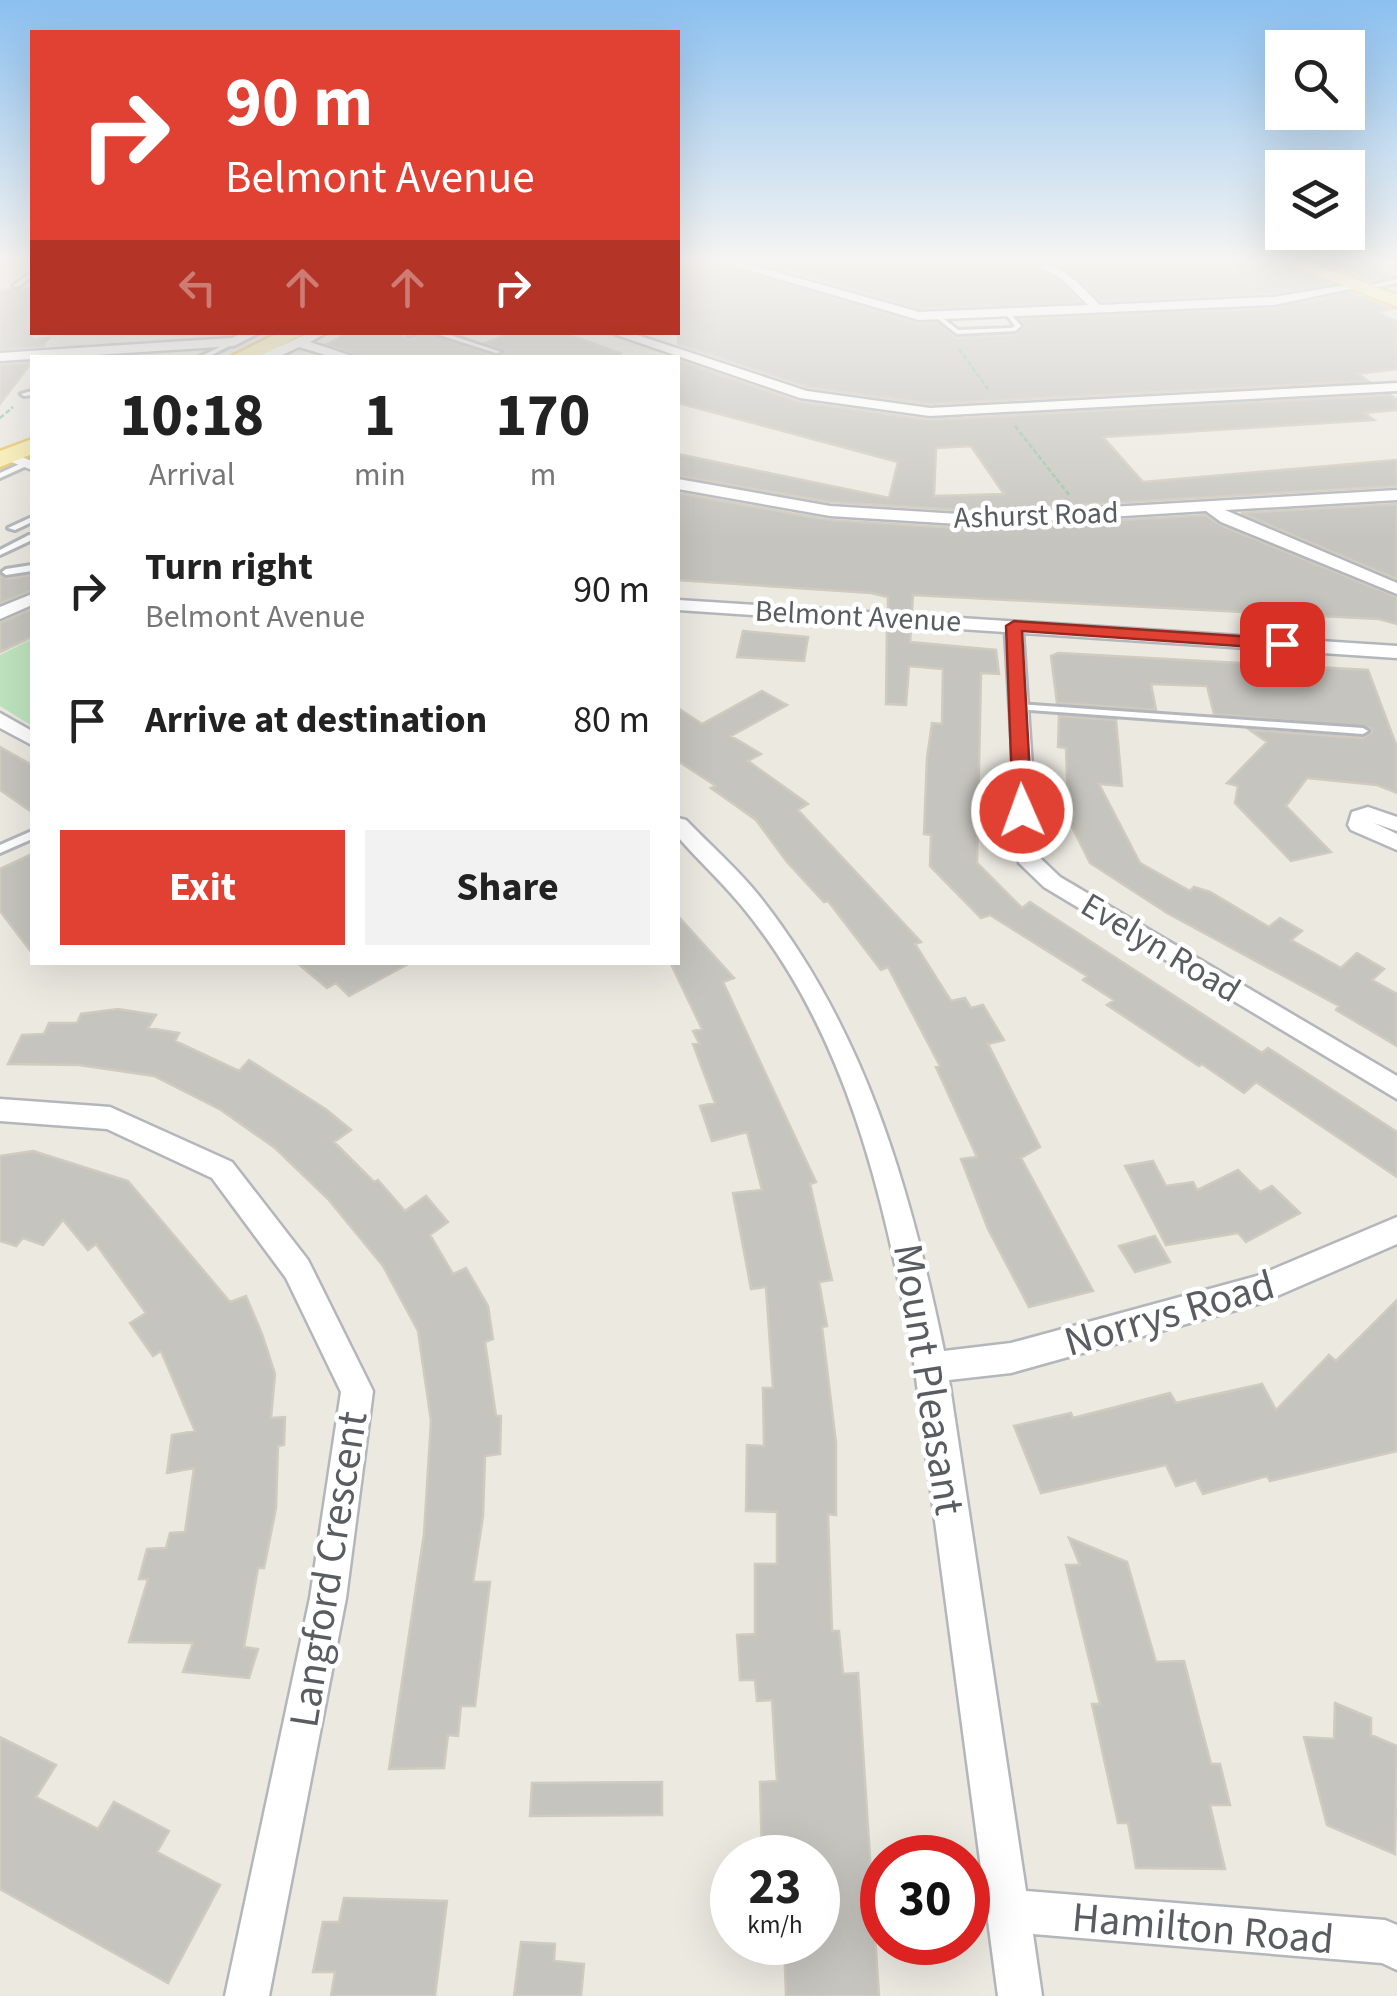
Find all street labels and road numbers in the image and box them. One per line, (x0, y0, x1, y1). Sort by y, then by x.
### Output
street label: Ashurst Road (953, 491, 1119, 540)
street label: Belmont Avenue (754, 590, 962, 643)
street label: Evelyn Road (1071, 881, 1250, 1015)
street label: Mount Pleasant (877, 1240, 979, 1519)
street label: Norrys Road (1058, 1255, 1282, 1373)
street label: Langford Crescent (274, 1407, 384, 1732)
street label: Hamilton Road (1070, 1888, 1336, 1970)

